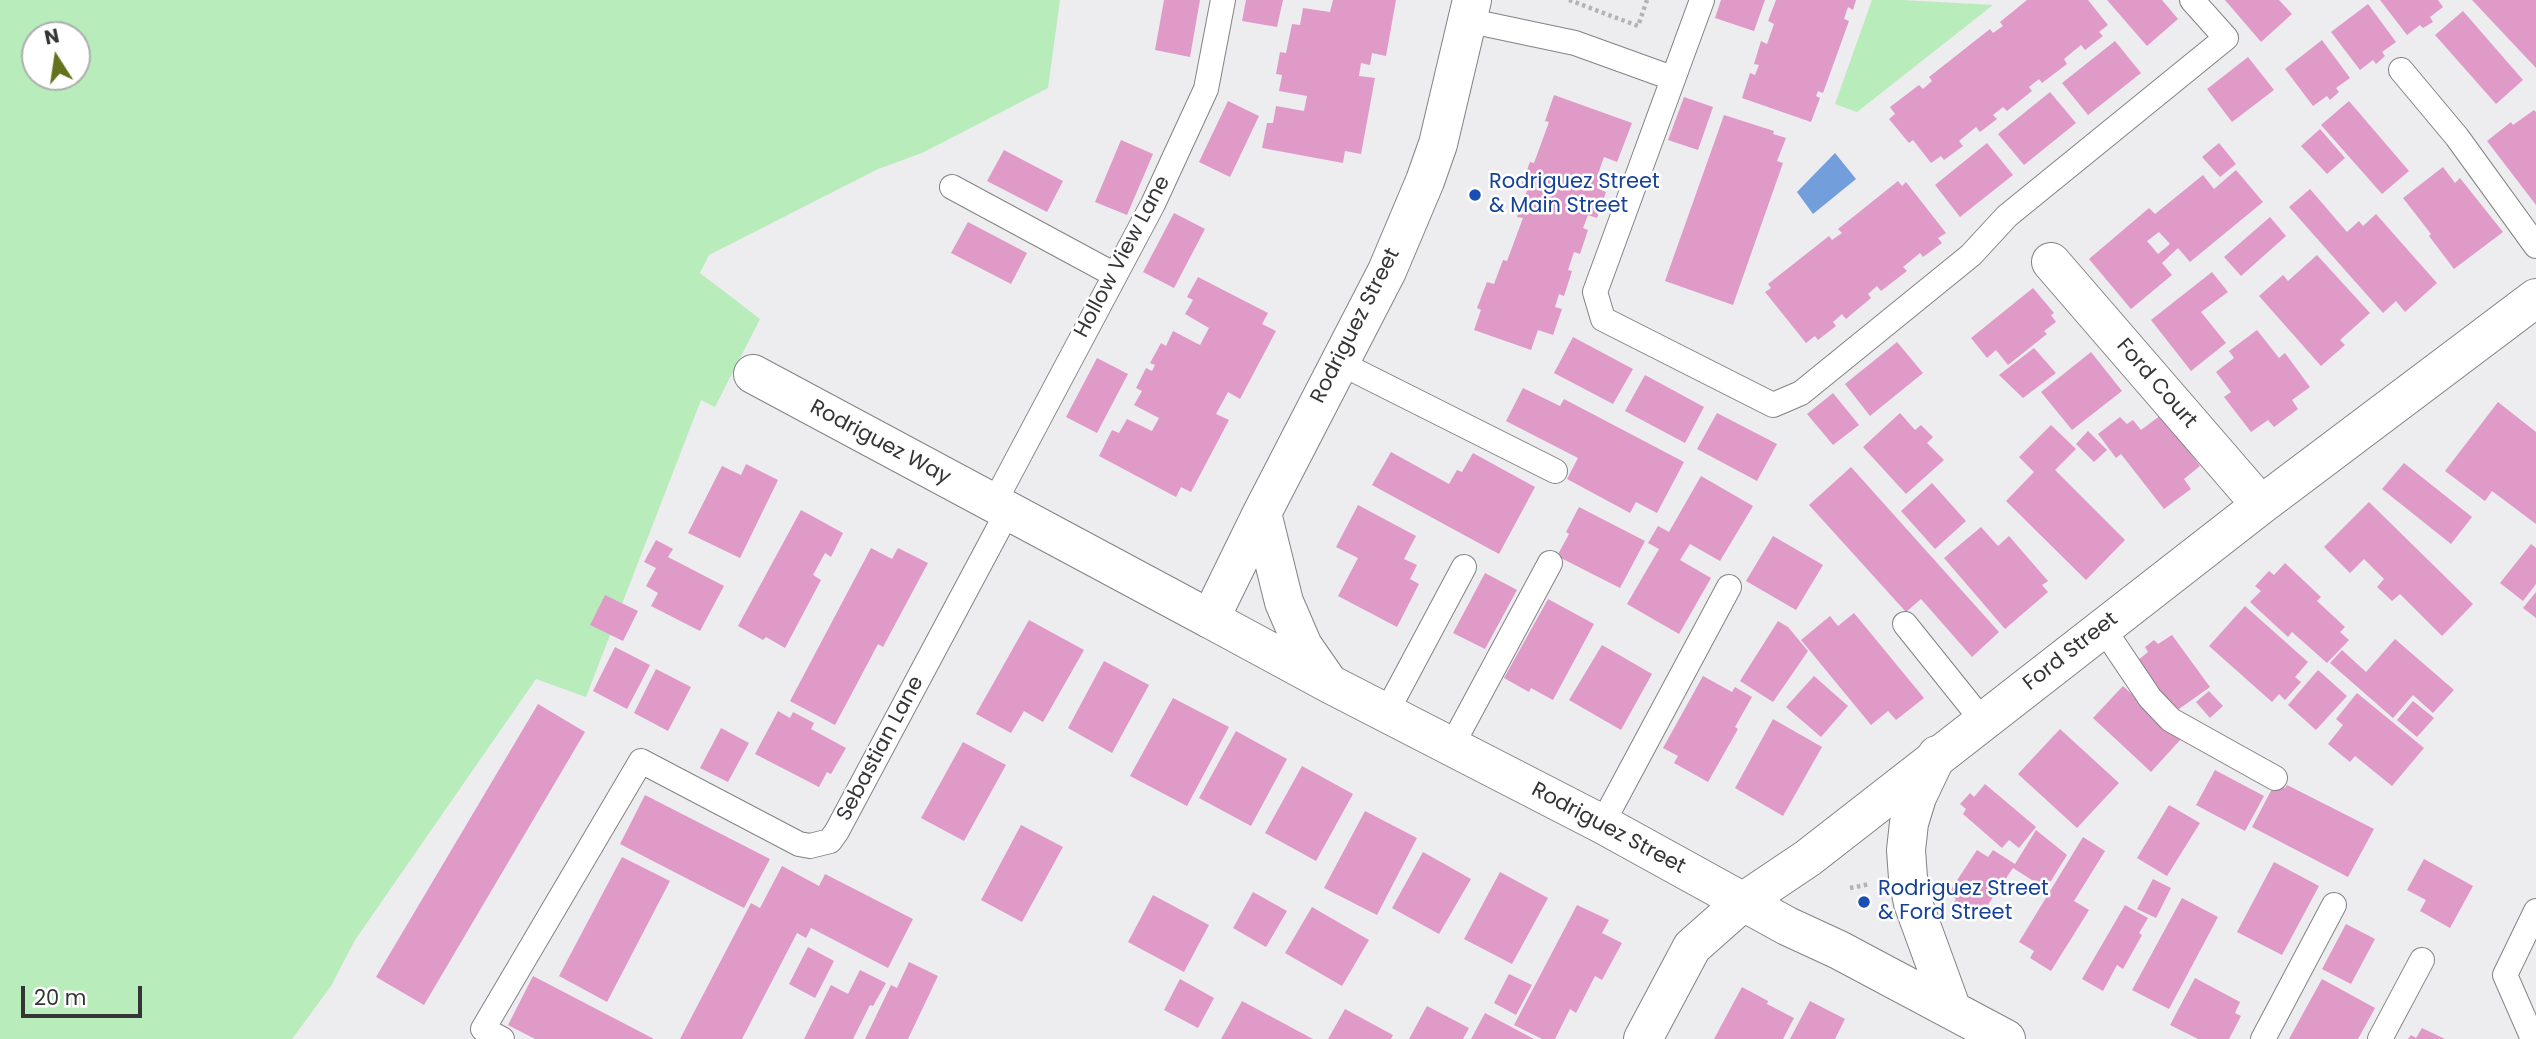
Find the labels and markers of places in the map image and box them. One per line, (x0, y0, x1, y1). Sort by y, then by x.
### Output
place label: Rodriguez Street & Main Street (1489, 170, 1660, 220)
marker: Rodriguez Street & Main Street (1467, 187, 1483, 203)
place label: Rodriguez Street & Ford Street (1878, 877, 2049, 927)
marker: Rodriguez Street & Ford Street (1856, 894, 1872, 910)

